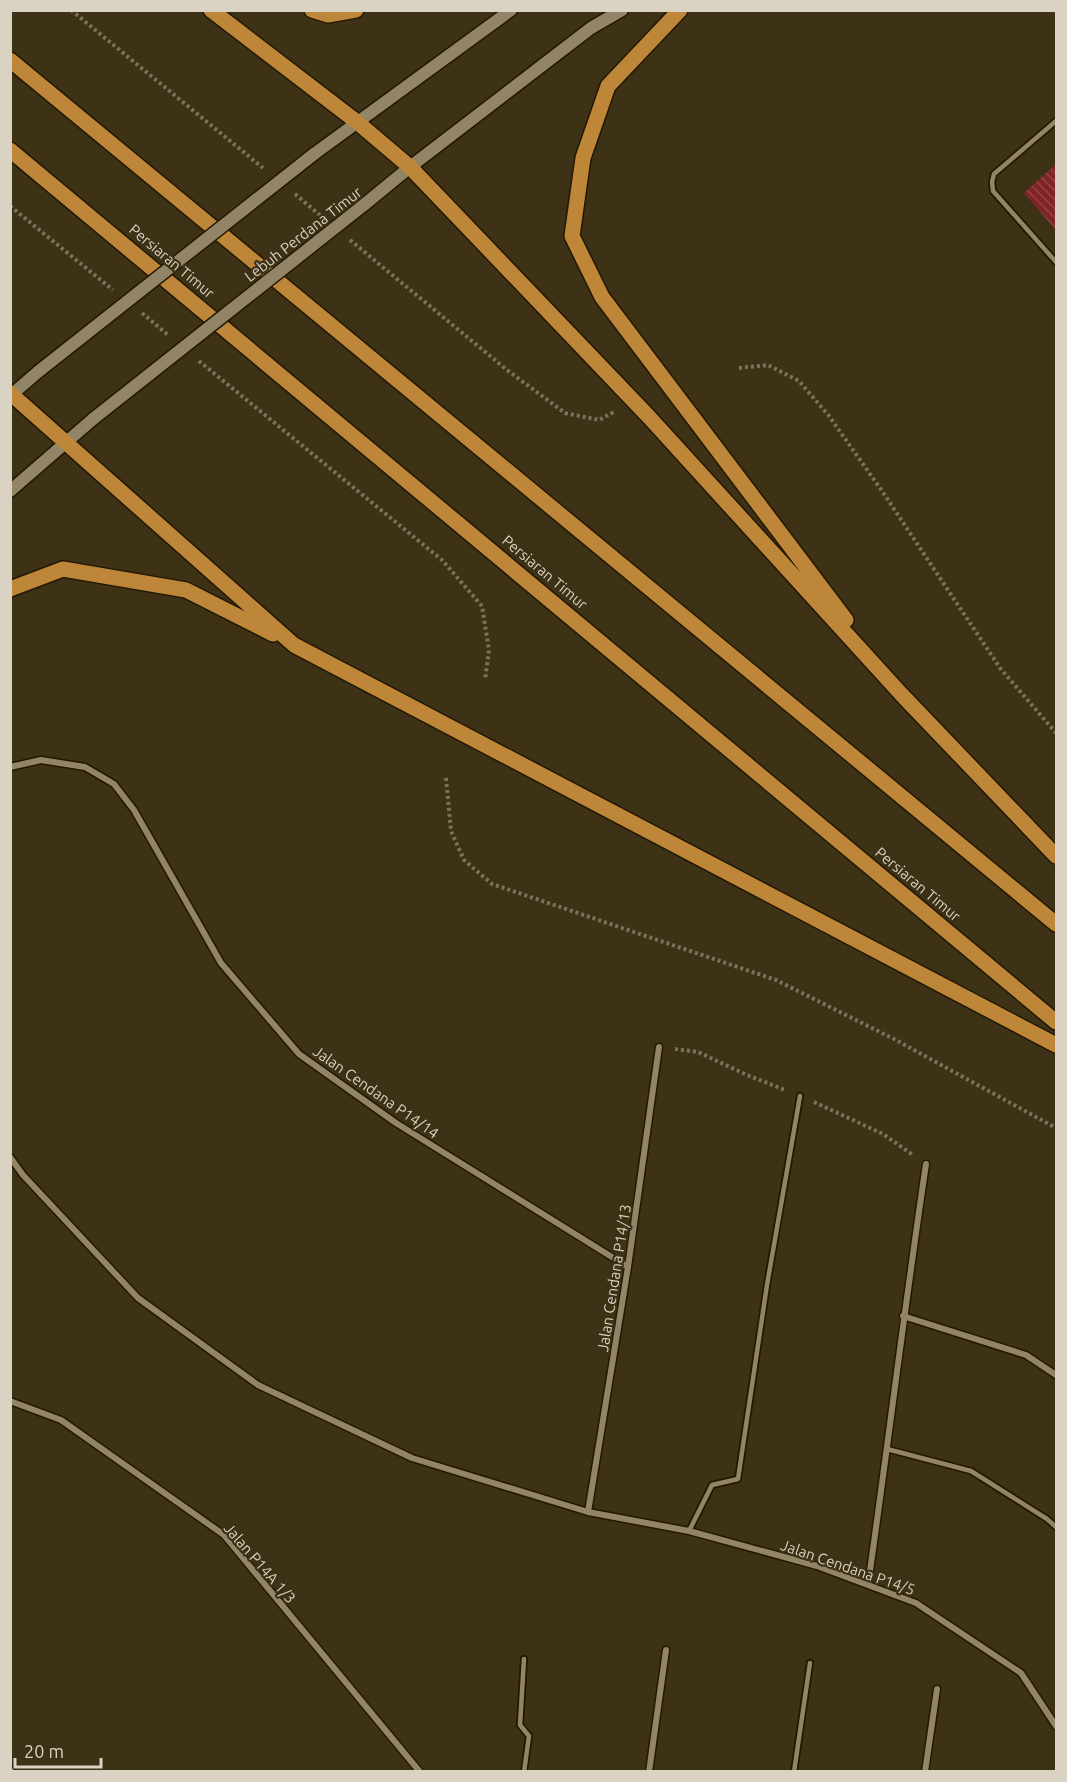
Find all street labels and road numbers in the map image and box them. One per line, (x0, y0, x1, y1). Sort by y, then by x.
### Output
street label: Lebuh Perdana Timur (241, 183, 365, 285)
street label: Persiaran Timur (126, 221, 218, 302)
street label: Persiaran Timur (499, 532, 591, 613)
street label: Persiaran Timur (872, 844, 964, 925)
street label: Jalan Cendana P14/14 (310, 1042, 442, 1142)
street label: Jalan Cendana P14/13 (594, 1203, 634, 1353)
street label: Jalan P14A 1/3 (221, 1520, 299, 1606)
street label: Jalan Cendana P14/5 (779, 1536, 917, 1598)

